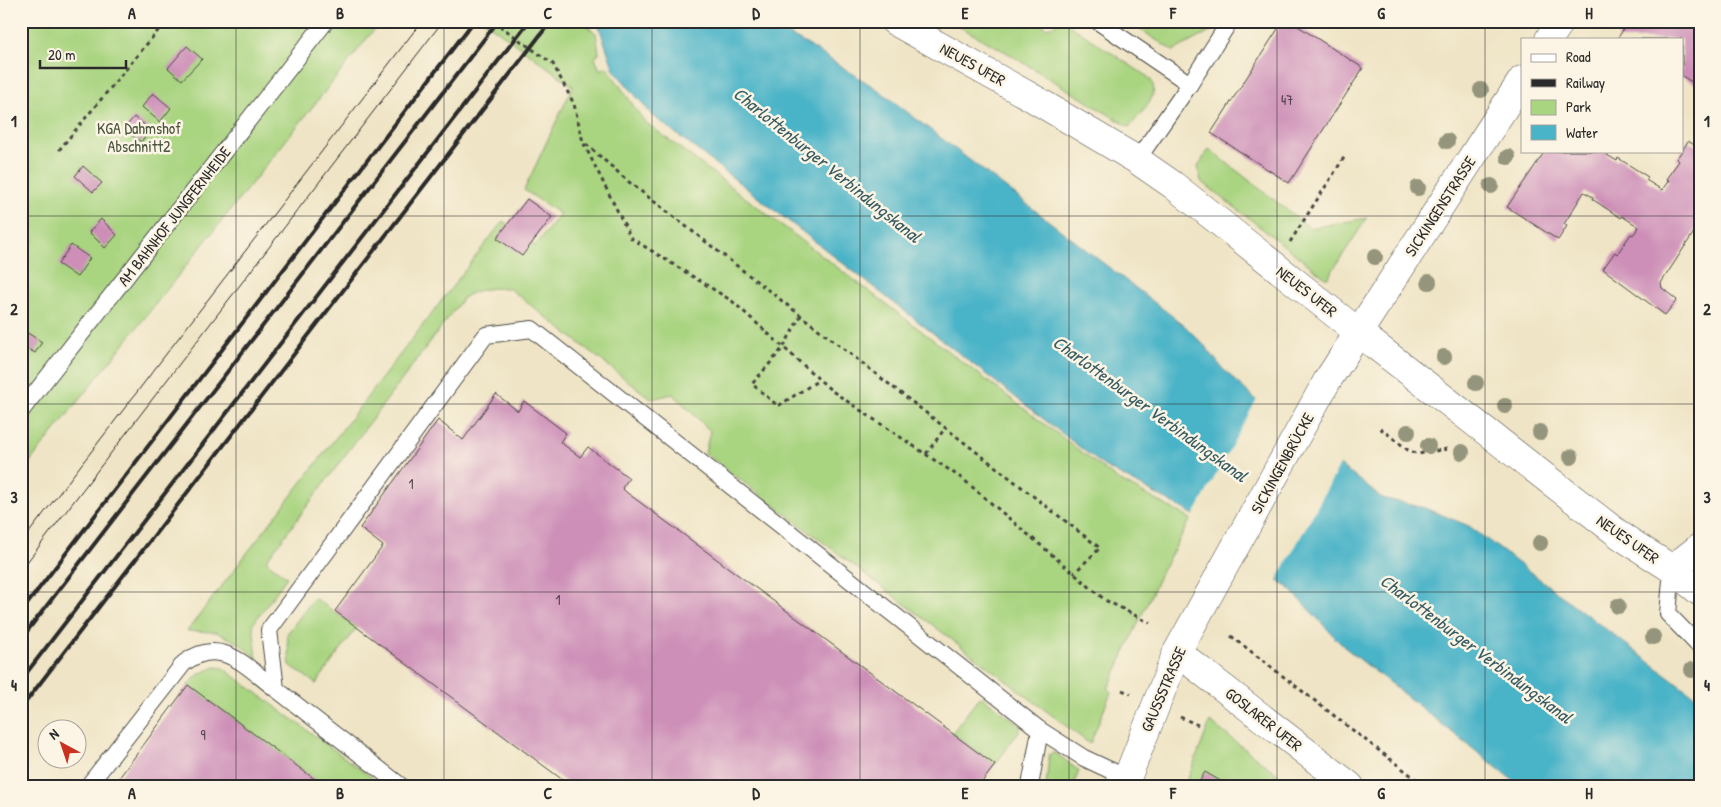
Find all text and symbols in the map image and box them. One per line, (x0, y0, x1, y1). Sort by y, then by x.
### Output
text: A (128, 2, 136, 24)
text: B (336, 2, 344, 24)
text: C (544, 2, 553, 24)
text: D (752, 2, 760, 24)
text: E (961, 2, 969, 24)
text: F (1169, 2, 1177, 24)
text: G (1377, 2, 1385, 24)
text: H (1585, 2, 1593, 24)
street label: NEUES UFER (936, 37, 1010, 91)
scale bar (40, 38, 126, 70)
legend (1521, 38, 1684, 152)
text: 20 m (48, 44, 75, 65)
text: Road (1566, 46, 1591, 67)
text: Railway (1566, 72, 1605, 93)
water label: Charlottenburger Verbindungskanal (728, 81, 927, 249)
house number: 47 (1281, 90, 1293, 109)
text: Park (1566, 96, 1591, 117)
text: 1 (11, 110, 17, 132)
text: 1 (1704, 110, 1710, 132)
park label: KGA Dahmshof Abschnitt2 (97, 117, 181, 157)
text: Water (1566, 122, 1598, 143)
street label: AM BAHNHOF JUNGFERNHEIDE (112, 142, 236, 290)
street label: SICKINGENSTRASSE (1399, 152, 1481, 260)
street label: NEUES UFER (1272, 260, 1342, 322)
text: 2 (10, 298, 18, 320)
text: 2 (1703, 298, 1711, 320)
water label: Charlottenburger Verbindungskanal (1048, 330, 1253, 488)
street label: SICKINGENBRÜCKE (1245, 409, 1319, 517)
house number: 1 (408, 474, 414, 493)
text: 3 (10, 486, 18, 508)
text: 3 (1703, 486, 1711, 508)
street label: NEUES UFER (1592, 509, 1664, 569)
water label: Charlottenburger Verbindungskanal (1375, 568, 1578, 730)
house number: 1 (555, 590, 561, 609)
street label: GAUSSSTRASSE (1135, 643, 1191, 735)
text: 4 (11, 674, 17, 696)
text: 4 (1704, 674, 1710, 696)
street label: GOSLARER UFER (1221, 682, 1307, 756)
north arrow (38, 720, 88, 770)
text: N (44, 724, 63, 743)
house number: 9 (200, 725, 206, 744)
text: A (128, 782, 136, 804)
text: B (336, 782, 344, 804)
text: C (544, 782, 553, 804)
text: D (752, 782, 760, 804)
text: E (961, 782, 969, 804)
text: F (1169, 782, 1177, 804)
text: G (1377, 782, 1385, 804)
text: H (1585, 782, 1593, 804)

